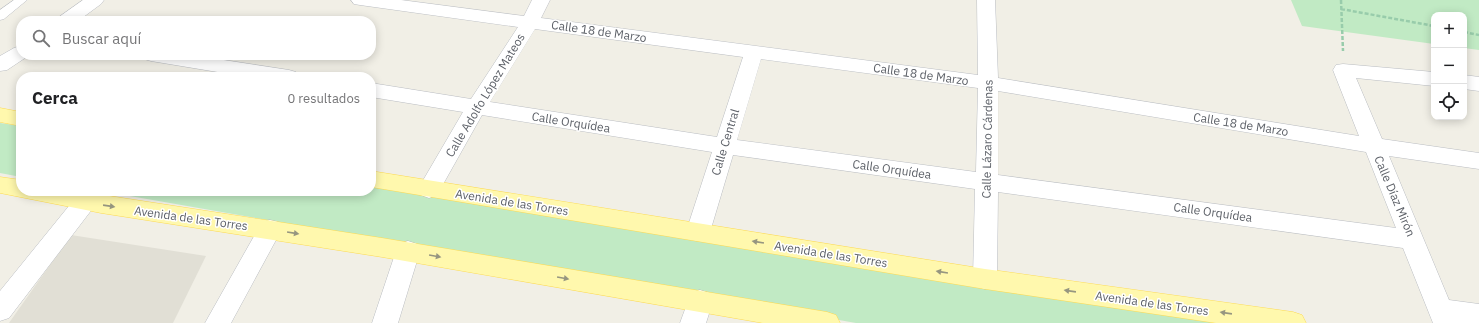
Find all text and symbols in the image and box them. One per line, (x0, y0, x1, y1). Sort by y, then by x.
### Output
map controls (1431, 12, 1467, 120)
button: + (1431, 12, 1467, 48)
search box (16, 16, 376, 60)
street label: Calle 18 de Marzo (550, 17, 648, 45)
icon: search (30, 27, 52, 49)
text: Buscar aquí (62, 29, 141, 48)
street label: Calle Adolfo López Mateos (442, 30, 528, 160)
button: − (1431, 48, 1467, 84)
street label: Calle 18 de Marzo (872, 60, 970, 88)
street label: Calle Lázaro Cárdenas (978, 79, 996, 199)
button: locate (1431, 84, 1467, 120)
text: Cerca (32, 87, 78, 109)
text: 0 resultados (287, 90, 360, 107)
street label: Calle Central (708, 107, 742, 177)
street label: Calle Orquídea (531, 108, 612, 136)
street label: Calle 18 de Marzo (1192, 109, 1290, 139)
street label: Calle Díaz Mirón (1371, 153, 1419, 239)
street label: Calle Orquídea (852, 156, 933, 182)
street label: Avenida de las Torres (454, 186, 570, 218)
street label: Calle Orquídea (1173, 199, 1254, 225)
one-way arrow (102, 203, 115, 209)
street label: Avenida de las Torres (133, 203, 249, 233)
one-way arrow (287, 230, 299, 236)
street label: Avenida de las Torres (773, 238, 889, 270)
one-way arrow (752, 239, 764, 245)
one-way arrow (429, 253, 441, 259)
one-way arrow (935, 269, 948, 275)
one-way arrow (557, 275, 569, 281)
one-way arrow (1064, 288, 1076, 294)
street label: Avenida de las Torres (1094, 288, 1210, 318)
one-way arrow (1220, 310, 1233, 316)

